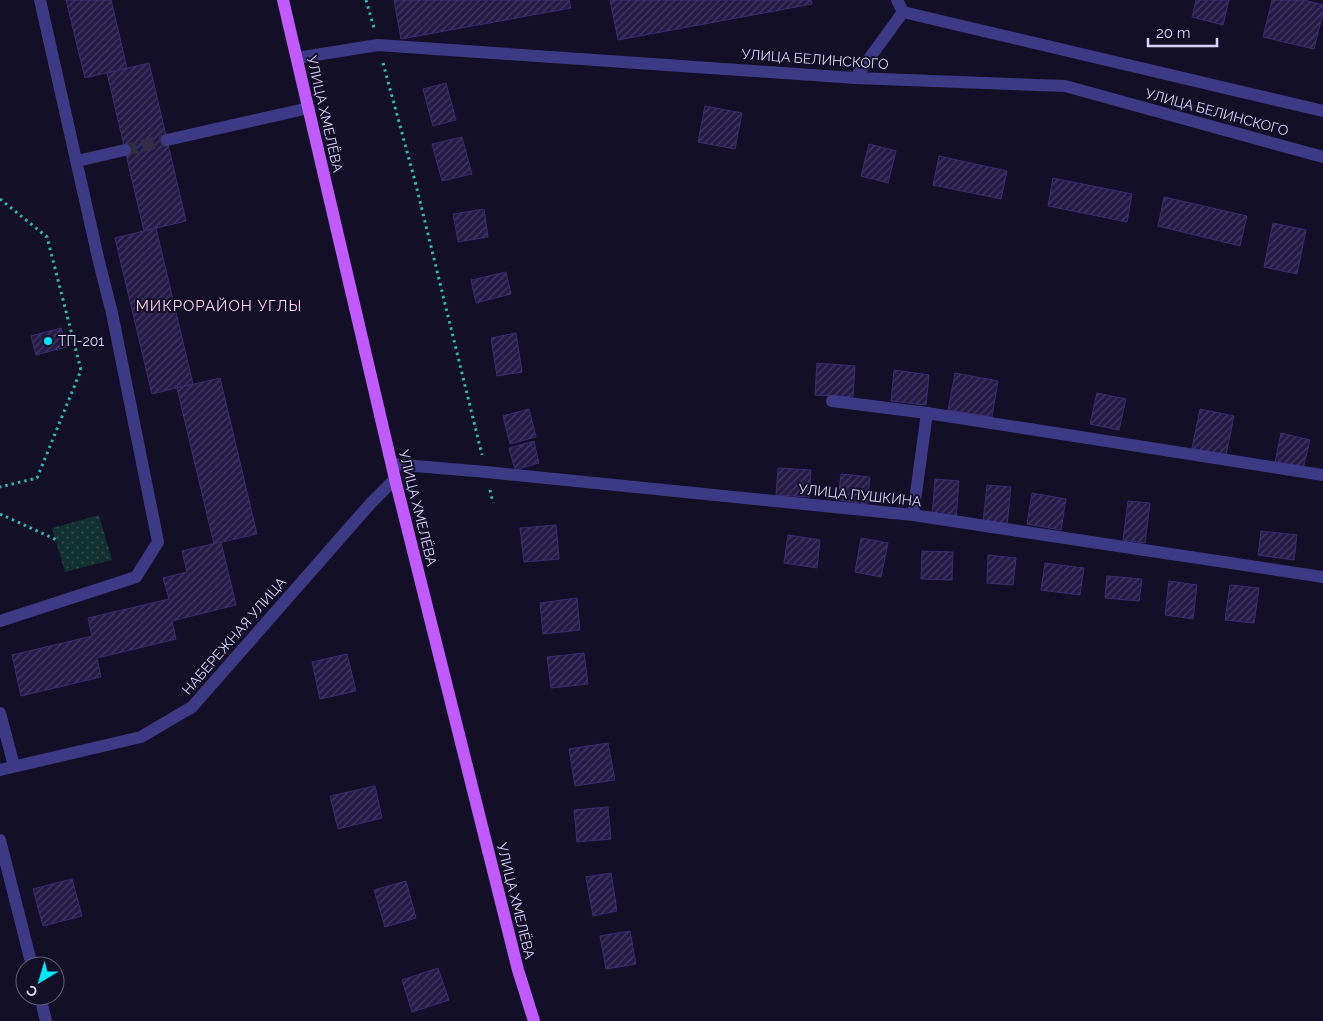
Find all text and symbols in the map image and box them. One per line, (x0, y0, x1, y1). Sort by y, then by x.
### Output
scale bar (1148, 15, 1217, 47)
text: 20 m (1156, 24, 1191, 42)
street label: УЛИЦА БЕЛИНСКОГО (741, 46, 889, 72)
street label: УЛИЦА ХМЕЛЁВА (304, 54, 348, 174)
street label: УЛИЦА БЕЛИНСКОГО (1144, 85, 1290, 139)
district label: МИКРОРАЙОН УГЛЫ (136, 297, 302, 315)
place label: ТП-201 (58, 333, 104, 349)
marker: ТП-201 (42, 335, 54, 347)
street label: УЛИЦА ХМЕЛЁВА (396, 448, 442, 568)
street label: УЛИЦА ПУШКИНА (798, 481, 923, 509)
street label: НАБЕРЕЖНАЯ УЛИЦА (179, 574, 290, 698)
street label: УЛИЦА ХМЕЛЁВА (494, 841, 540, 961)
north arrow (15, 956, 65, 1006)
text: С (23, 982, 41, 1001)

